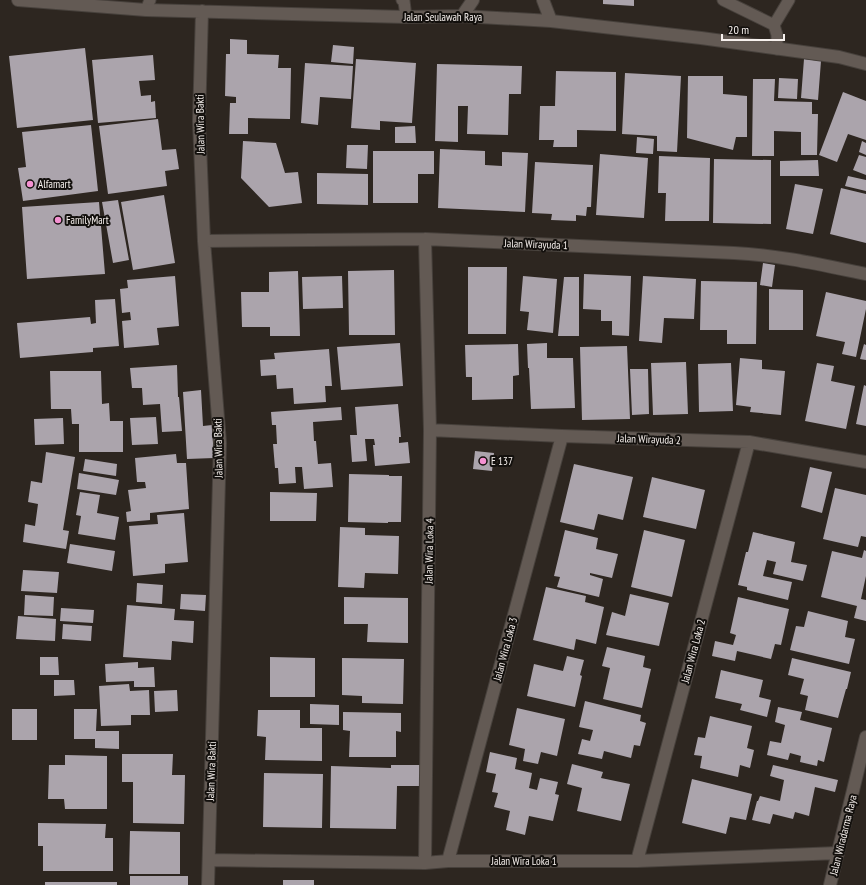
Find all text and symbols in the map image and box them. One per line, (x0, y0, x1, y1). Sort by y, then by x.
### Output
street label: Jalan Seulawah Raya (403, 10, 482, 24)
scale bar (722, 16, 784, 42)
text: 20 m (728, 22, 749, 37)
street label: Jalan Wira Bakti (192, 94, 208, 155)
place label: Alfamart (38, 177, 71, 191)
marker: Alfamart (25, 179, 35, 189)
place label: FamilyMart (66, 213, 109, 227)
marker: FamilyMart (53, 215, 63, 225)
street label: Jalan Wirayuda 1 (503, 236, 568, 252)
street label: Jalan Wira Bakti (210, 418, 226, 479)
street label: Jalan Wirayuda 2 (616, 431, 681, 447)
place label: E 137 (491, 454, 513, 468)
marker: E 137 (478, 456, 488, 466)
street label: Jalan Wira Loka 4 (421, 518, 437, 585)
street label: Jalan Wira Loka 3 (490, 616, 520, 683)
street label: Jalan Wira Loka 2 (678, 618, 708, 685)
street label: Jalan Wira Bakti (203, 741, 219, 802)
street label: Jalan Wiradarma Raya (826, 793, 860, 878)
street label: Jalan Wira Loka 1 (490, 854, 557, 868)

